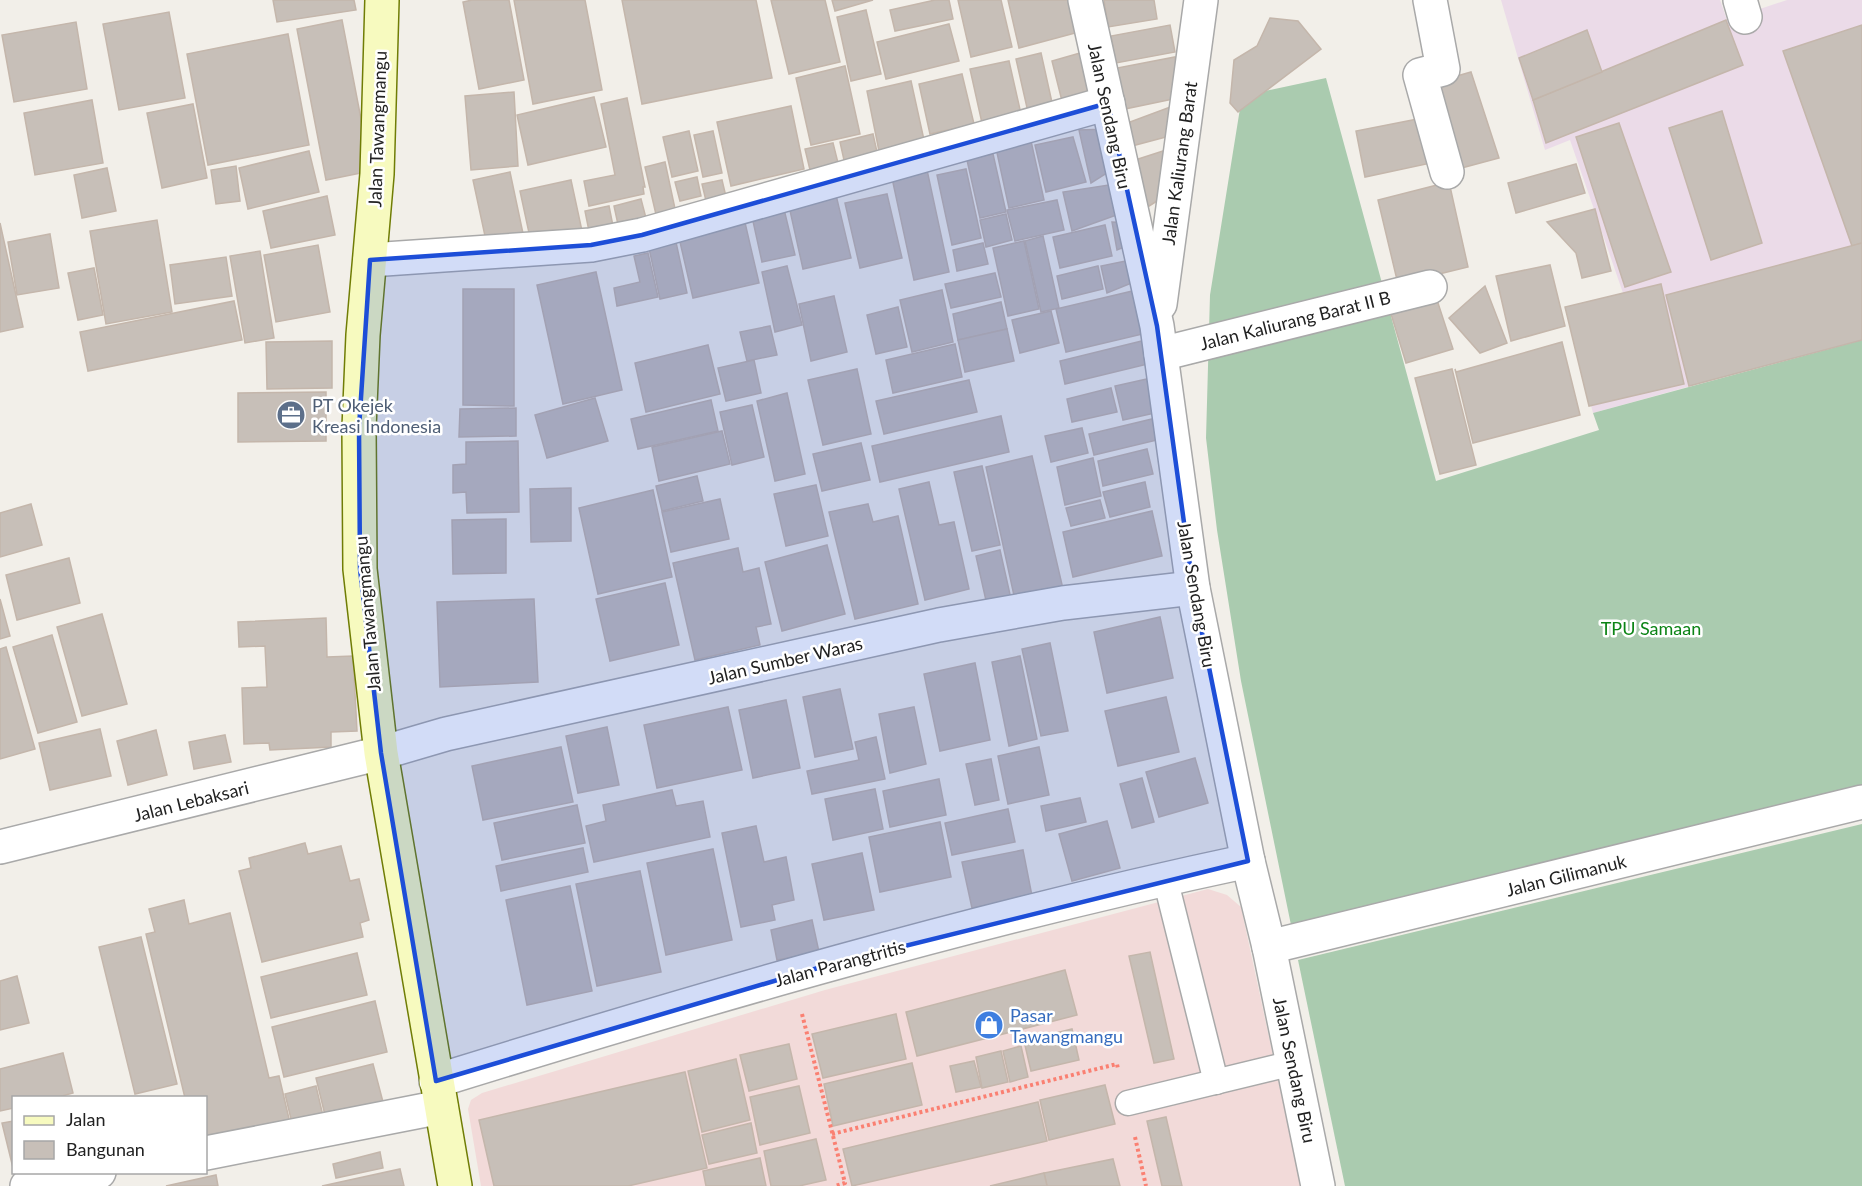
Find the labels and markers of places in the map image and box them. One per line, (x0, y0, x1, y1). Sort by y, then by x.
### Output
place label: PT Okejek Kreasi Indonesia (312, 394, 441, 437)
office icon: PT Okejek Kreasi Indonesia (275, 399, 307, 431)
place label: Pasar Tawangmangu (1010, 1004, 1123, 1047)
shop icon: Pasar Tawangmangu (973, 1009, 1005, 1041)

